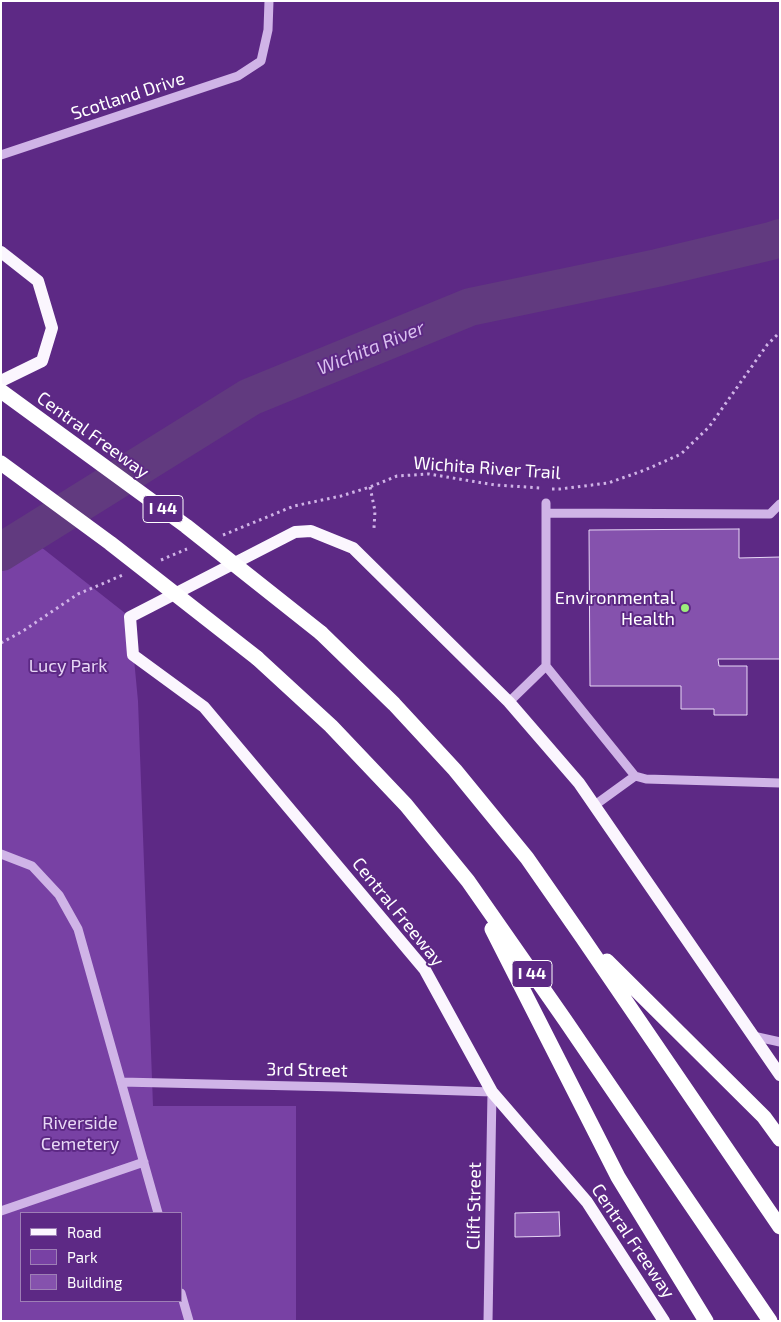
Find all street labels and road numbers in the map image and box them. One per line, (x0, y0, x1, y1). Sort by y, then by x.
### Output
street label: Scotland Drive (68, 67, 188, 125)
street label: Central Freeway (33, 387, 153, 483)
street label: Wichita River Trail (413, 452, 561, 484)
road number: I 44 (143, 496, 183, 522)
street label: Central Freeway (348, 853, 448, 971)
road number: I 44 (512, 961, 552, 988)
street label: 3rd Street (266, 1058, 348, 1082)
street label: Clift Street (462, 1162, 486, 1250)
street label: Central Freeway (587, 1180, 679, 1302)

